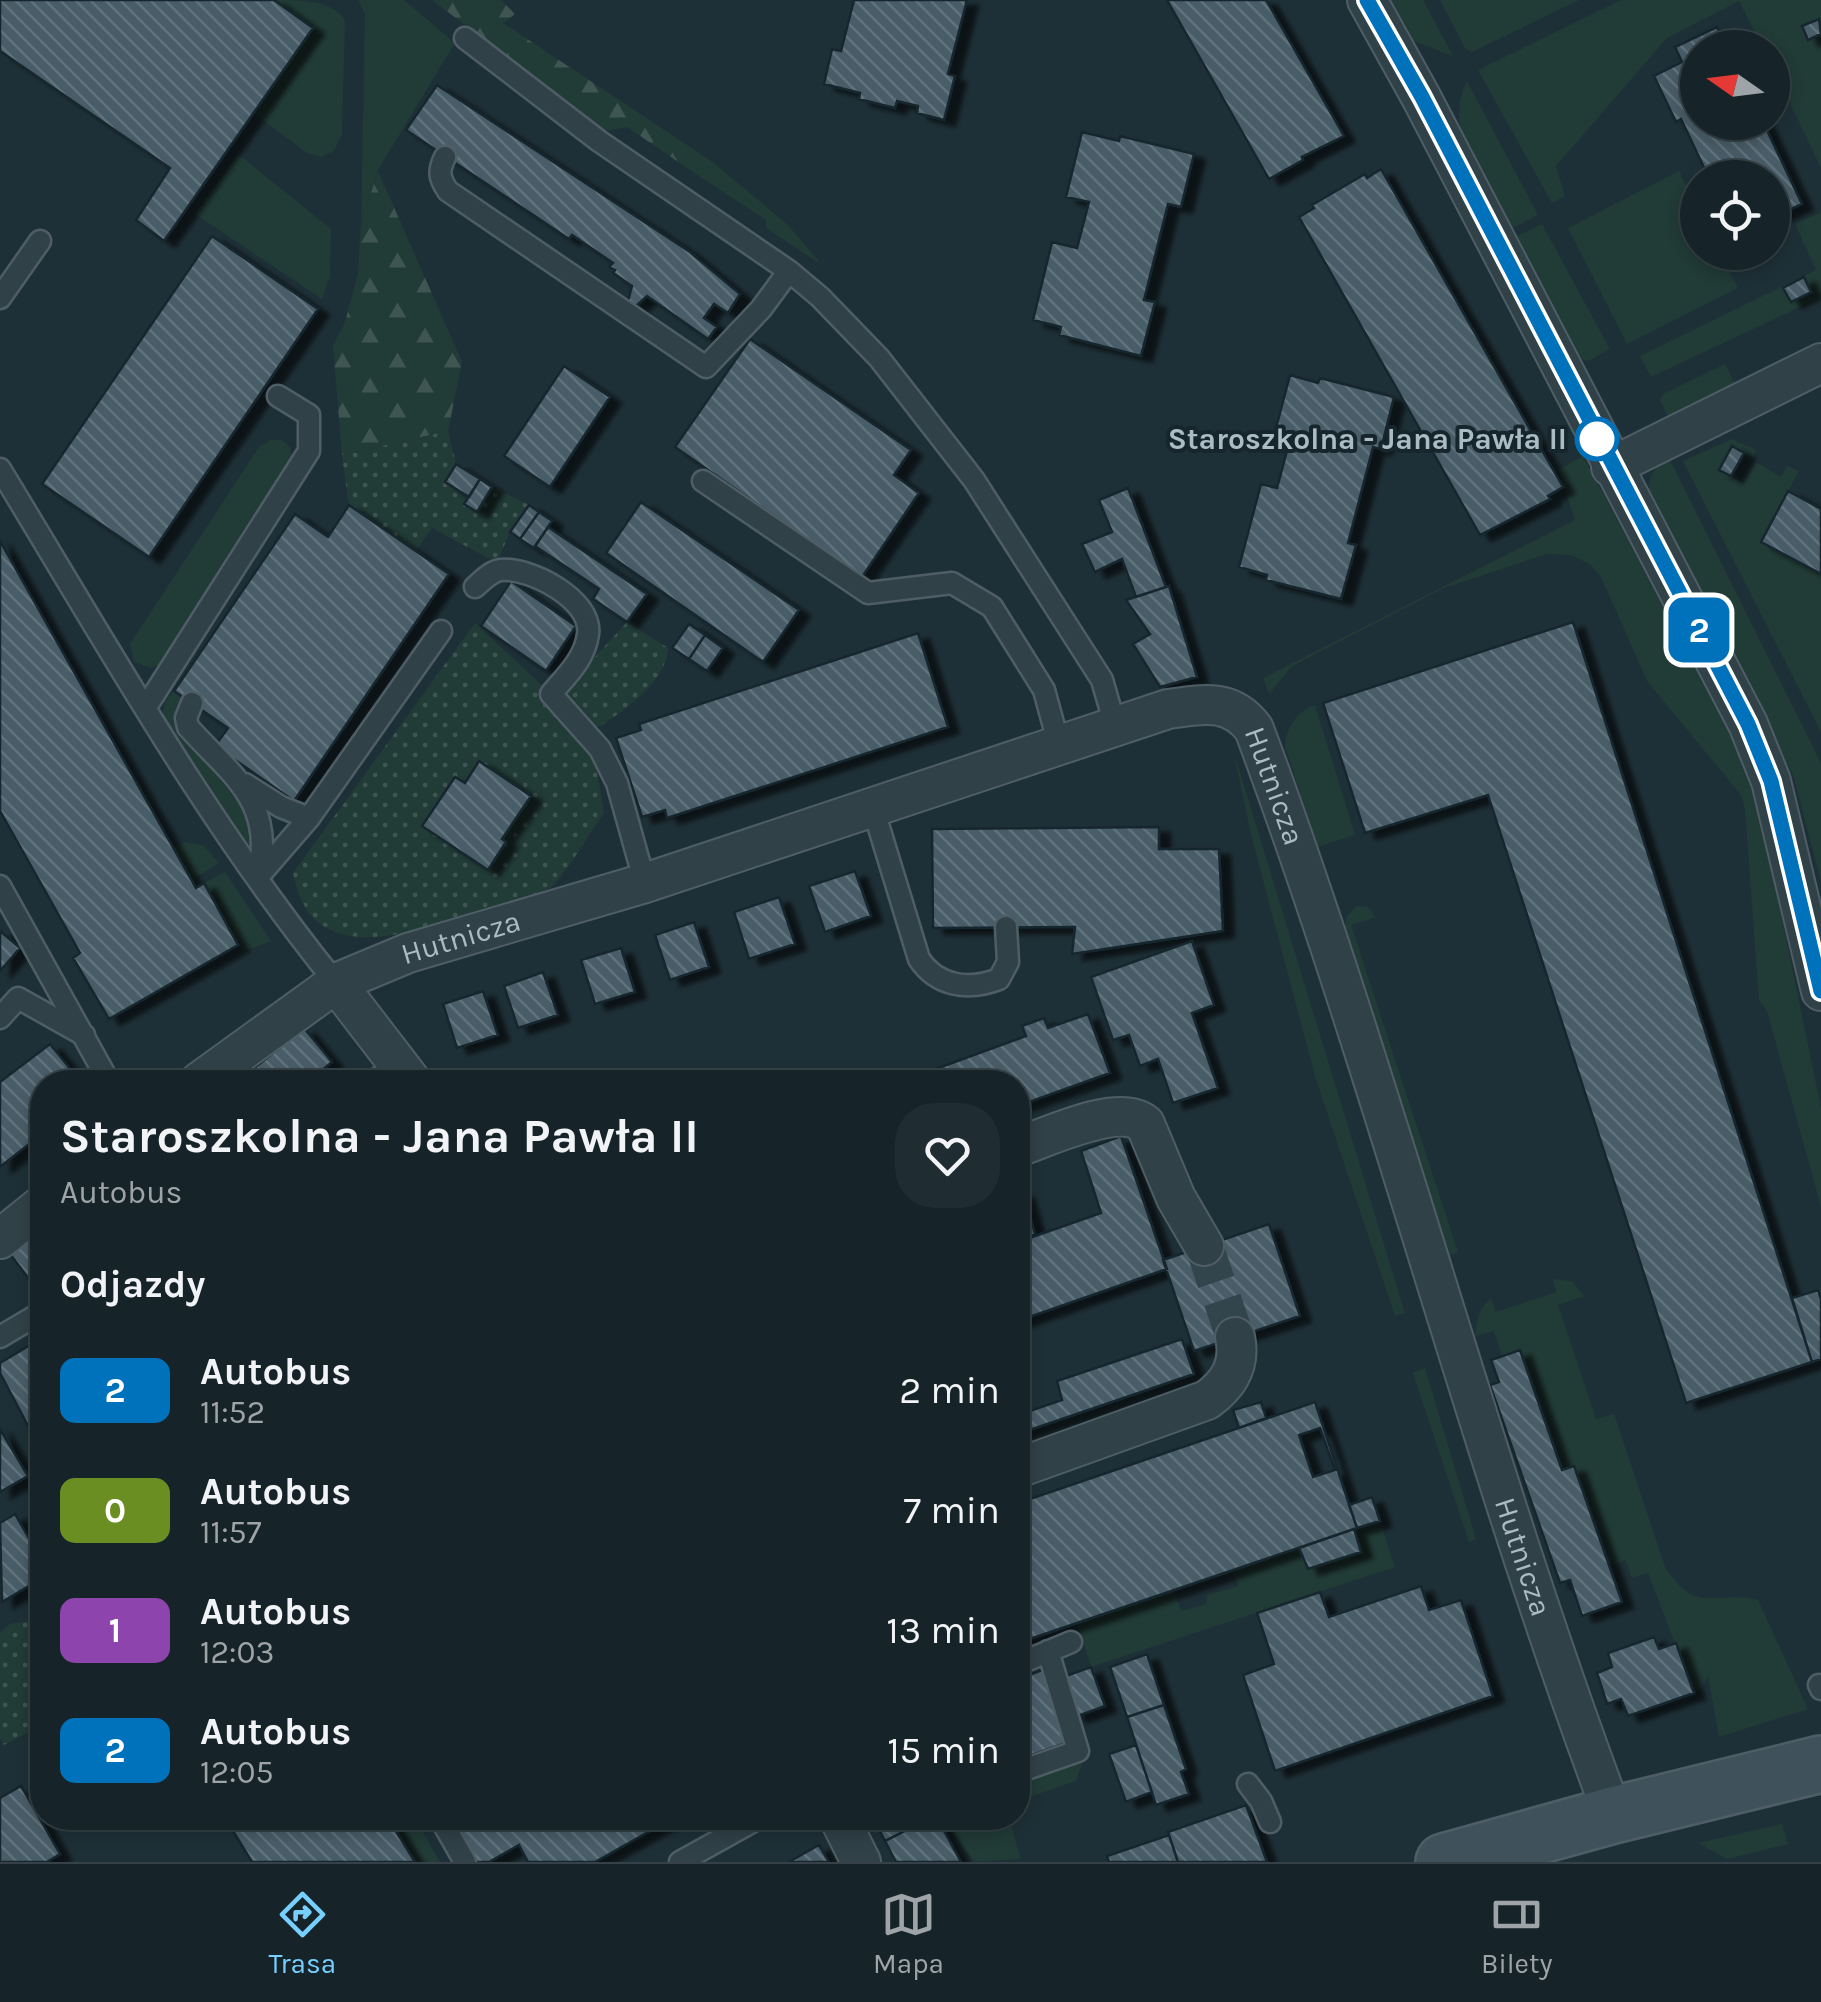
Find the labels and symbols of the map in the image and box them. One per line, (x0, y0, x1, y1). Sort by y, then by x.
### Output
north arrow (1680, 30, 1790, 140)
marker: Staroszkolna - Jana Pawła II (1576, 418, 1618, 460)
place label: Staroszkolna - Jana Pawła II (1168, 421, 1567, 457)
line badge: 2 (1666, 598, 1732, 662)
street label: Hutnicza (1237, 722, 1312, 850)
street label: Hutnicza (397, 903, 525, 972)
street label: Hutnicza (1487, 1493, 1559, 1621)

